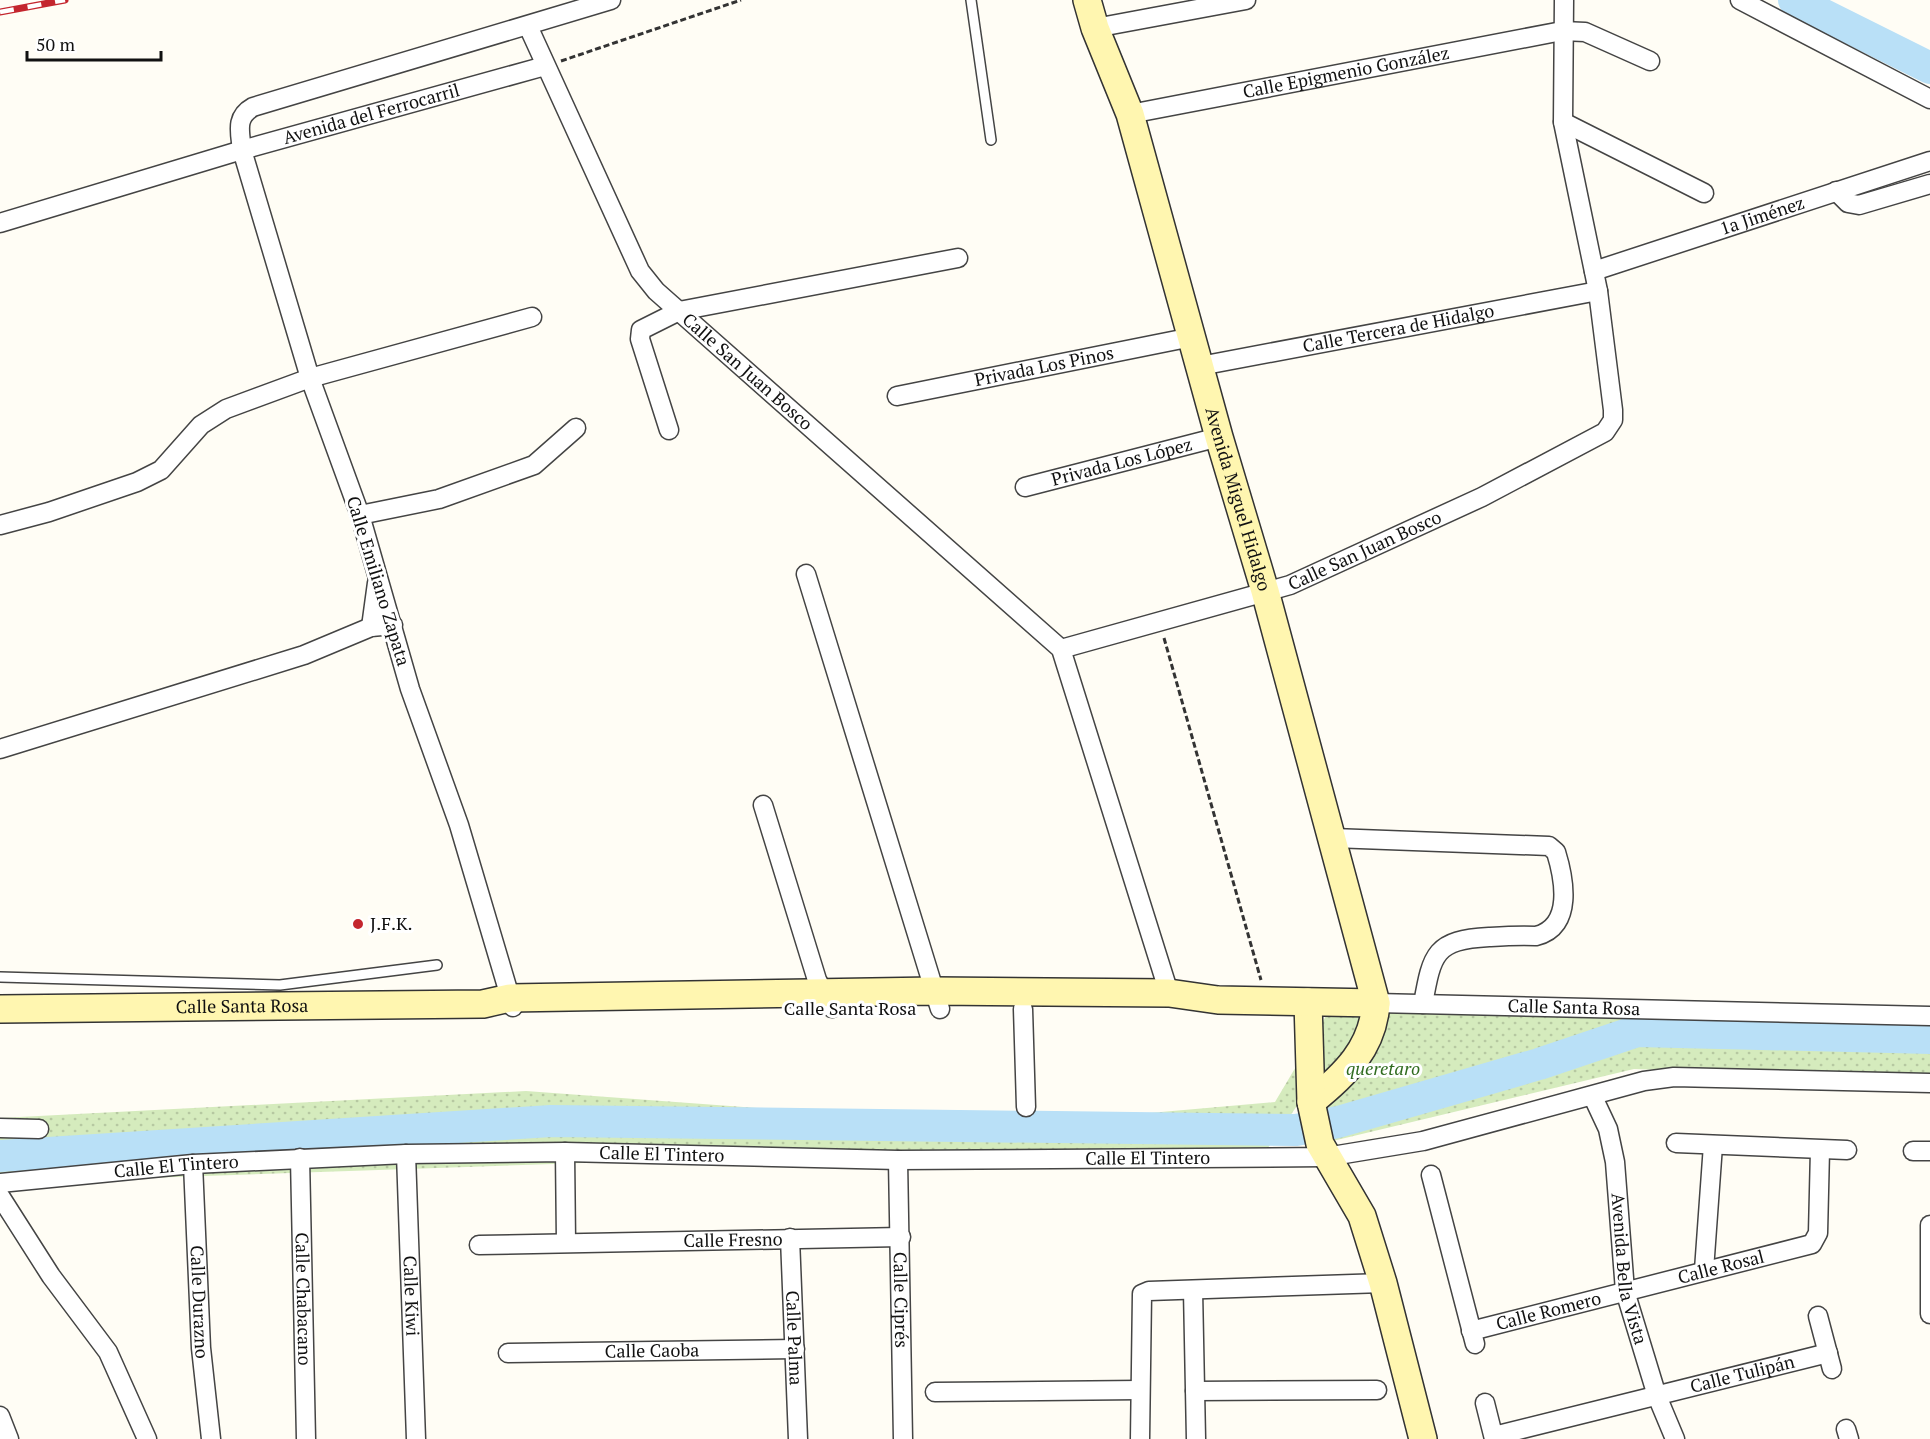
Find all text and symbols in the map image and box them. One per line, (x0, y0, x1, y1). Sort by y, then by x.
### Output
scale bar (27, 24, 160, 62)
text: 50 m (36, 32, 76, 56)
street label: Calle Epigmenio González (1241, 40, 1451, 103)
street label: Avenida del Ferrocarril (280, 77, 462, 149)
street label: 1a Jiménez (1717, 190, 1807, 240)
street label: Calle Tercera de Hidalgo (1301, 298, 1496, 357)
street label: Calle San Juan Bosco (678, 307, 818, 435)
street label: Privada Los Pinos (972, 340, 1116, 391)
street label: Avenida Miguel Hidalgo (1200, 404, 1277, 594)
street label: Privada Los López (1049, 431, 1195, 491)
street label: Calle Emiliano Zapata (342, 493, 416, 669)
street label: Calle San Juan Bosco (1284, 504, 1445, 595)
place label: J.F.K. (370, 911, 413, 935)
marker: J.F.K. (351, 917, 365, 931)
street label: Calle Santa Rosa (176, 993, 308, 1018)
street label: Calle Santa Rosa (1507, 993, 1641, 1020)
street label: Calle Santa Rosa (784, 996, 916, 1020)
park label: queretaro (1346, 1056, 1420, 1080)
street label: Calle El Tintero (599, 1140, 725, 1167)
street label: Calle El Tintero (1085, 1145, 1210, 1170)
street label: Calle El Tintero (113, 1149, 239, 1183)
street label: Avenida Bella Vista (1606, 1192, 1654, 1347)
street label: Calle Fresno (683, 1226, 783, 1252)
street label: Calle Chabacano (291, 1232, 317, 1366)
street label: Calle Rosal (1675, 1244, 1767, 1289)
street label: Calle Durazno (186, 1245, 215, 1360)
street label: Calle Ciprés (889, 1252, 914, 1348)
street label: Calle Kiwi (399, 1255, 425, 1337)
street label: Calle Romero (1493, 1285, 1603, 1335)
street label: Calle Palma (781, 1290, 809, 1386)
street label: Calle Caoba (605, 1337, 699, 1363)
street label: Calle Tulipán (1688, 1349, 1797, 1398)

